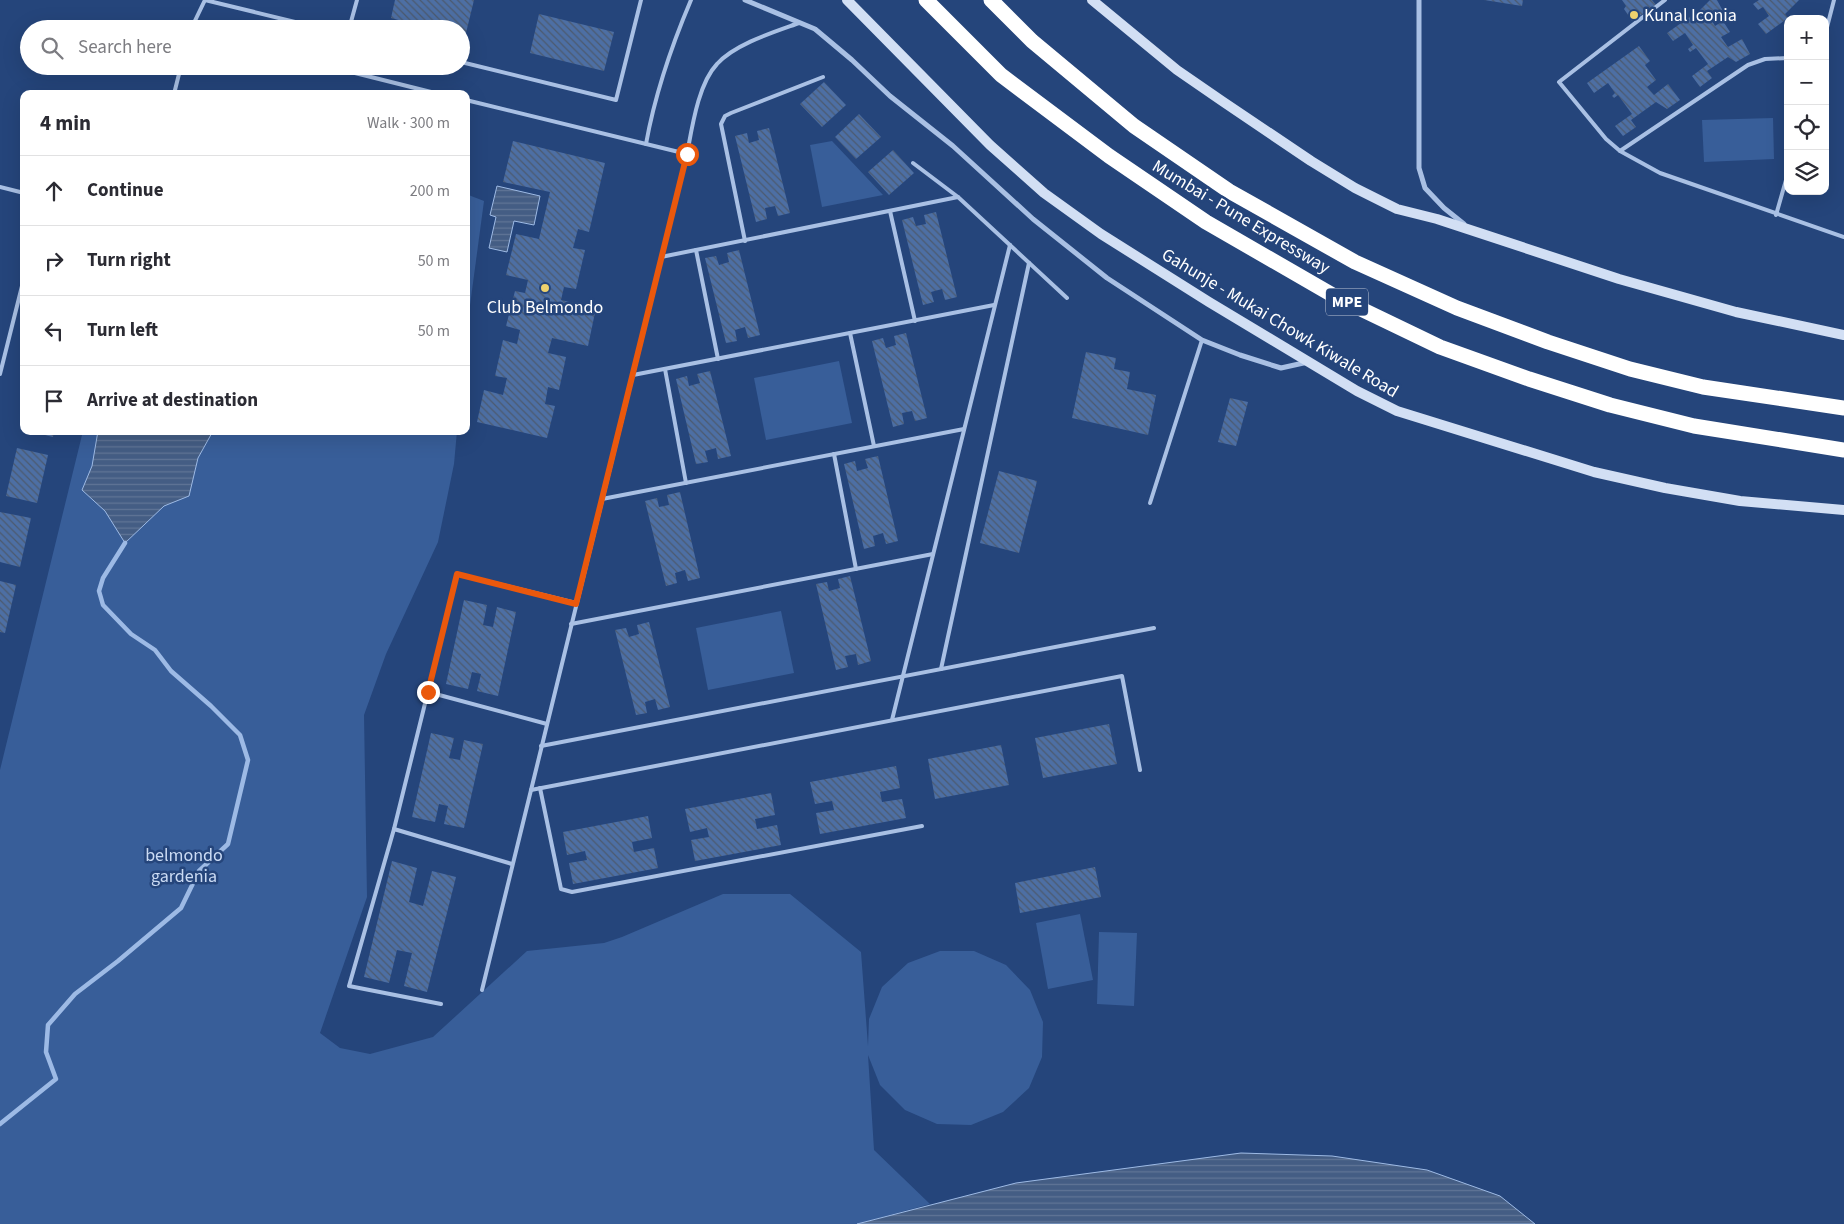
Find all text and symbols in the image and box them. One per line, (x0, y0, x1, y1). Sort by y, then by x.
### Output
place label: Kunal Iconia (1644, 3, 1737, 28)
marker: Kunal Iconia (1628, 9, 1640, 21)
map controls (1784, 15, 1829, 195)
button: + (1784, 15, 1829, 60)
search box (20, 20, 470, 75)
icon: search (38, 34, 66, 62)
text: Search here (78, 34, 172, 61)
button: − (1784, 60, 1829, 105)
button: locate (1784, 105, 1829, 150)
text: 4 min (40, 108, 91, 138)
text: Walk · 300 m (367, 112, 450, 134)
route start (676, 143, 699, 166)
button: layers (1784, 150, 1829, 195)
street label: Mumbai - Pune Expressway (1147, 154, 1335, 280)
icon: ahead (40, 177, 68, 205)
text: Continue (87, 177, 164, 204)
text: 200 m (410, 180, 450, 202)
street label: Gahunje - Mukai Chowk Kiwale Road (1157, 242, 1403, 404)
icon: right (40, 247, 68, 275)
text: Turn right (87, 247, 171, 274)
text: 50 m (418, 250, 450, 272)
marker: Club Belmondo (539, 282, 551, 294)
road number: MPE (1326, 288, 1368, 316)
place label: Club Belmondo (487, 295, 603, 320)
icon: left (40, 317, 68, 345)
text: Turn left (87, 317, 158, 344)
text: 50 m (418, 320, 450, 342)
icon: arrive (40, 387, 68, 415)
text: Arrive at destination (87, 387, 258, 414)
route end (417, 681, 440, 704)
park label: belmondo gardenia (145, 843, 223, 889)

